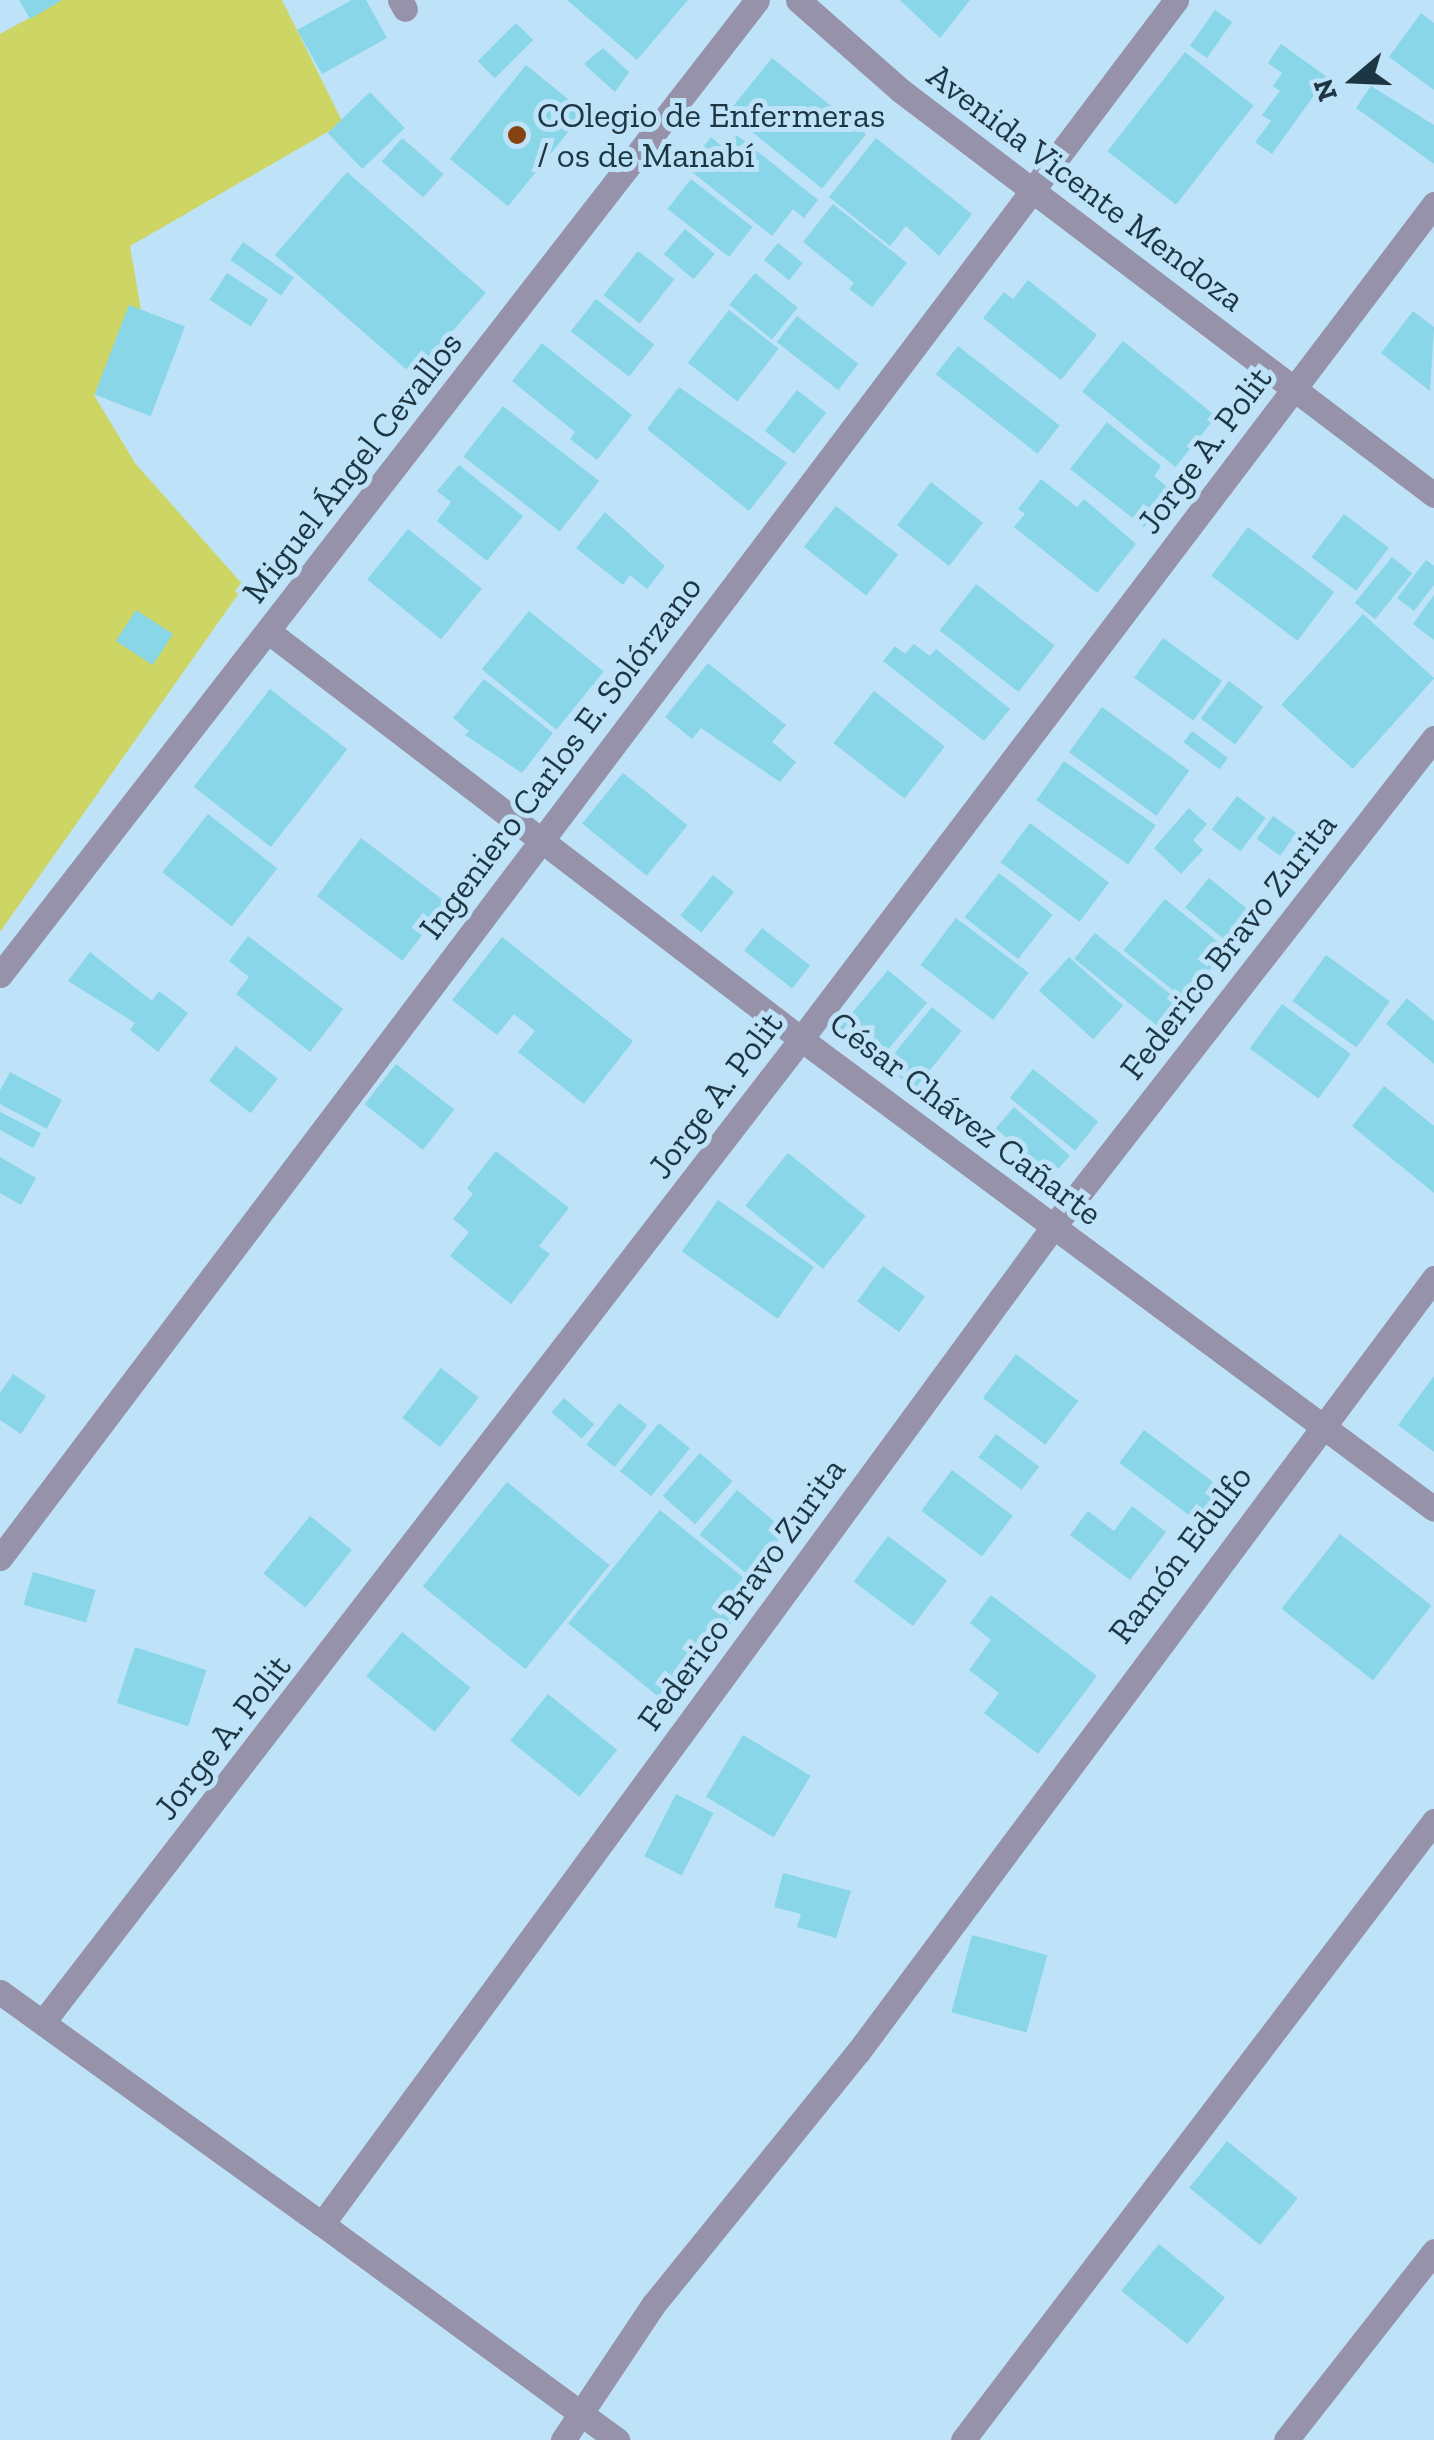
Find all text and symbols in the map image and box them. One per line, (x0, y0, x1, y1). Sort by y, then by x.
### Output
north arrow (1304, 30, 1404, 130)
street label: Avenida Vicente Mendoza (919, 54, 1253, 320)
text: N (1306, 74, 1344, 105)
place label: COlegio de Enfermeras / os de Manabí (537, 94, 885, 176)
marker: COlegio de Enfermeras / os de Manabí (506, 124, 528, 146)
street label: Miguel Ángel Cevallos (233, 323, 471, 611)
street label: Jorge A. Polit (1127, 358, 1281, 542)
street label: Ingeniero Carlos E. Solórzano (410, 567, 710, 947)
street label: Federico Bravo Zurita (1111, 804, 1345, 1088)
street label: César Chávez Cañarte (821, 1002, 1111, 1234)
street label: Jorge A. Polit (638, 1003, 792, 1187)
street label: Federico Bravo Zurita (628, 1450, 854, 1738)
street label: Ramón Edulfo (1099, 1457, 1261, 1651)
street label: Jorge A. Polit (144, 1646, 300, 1828)

